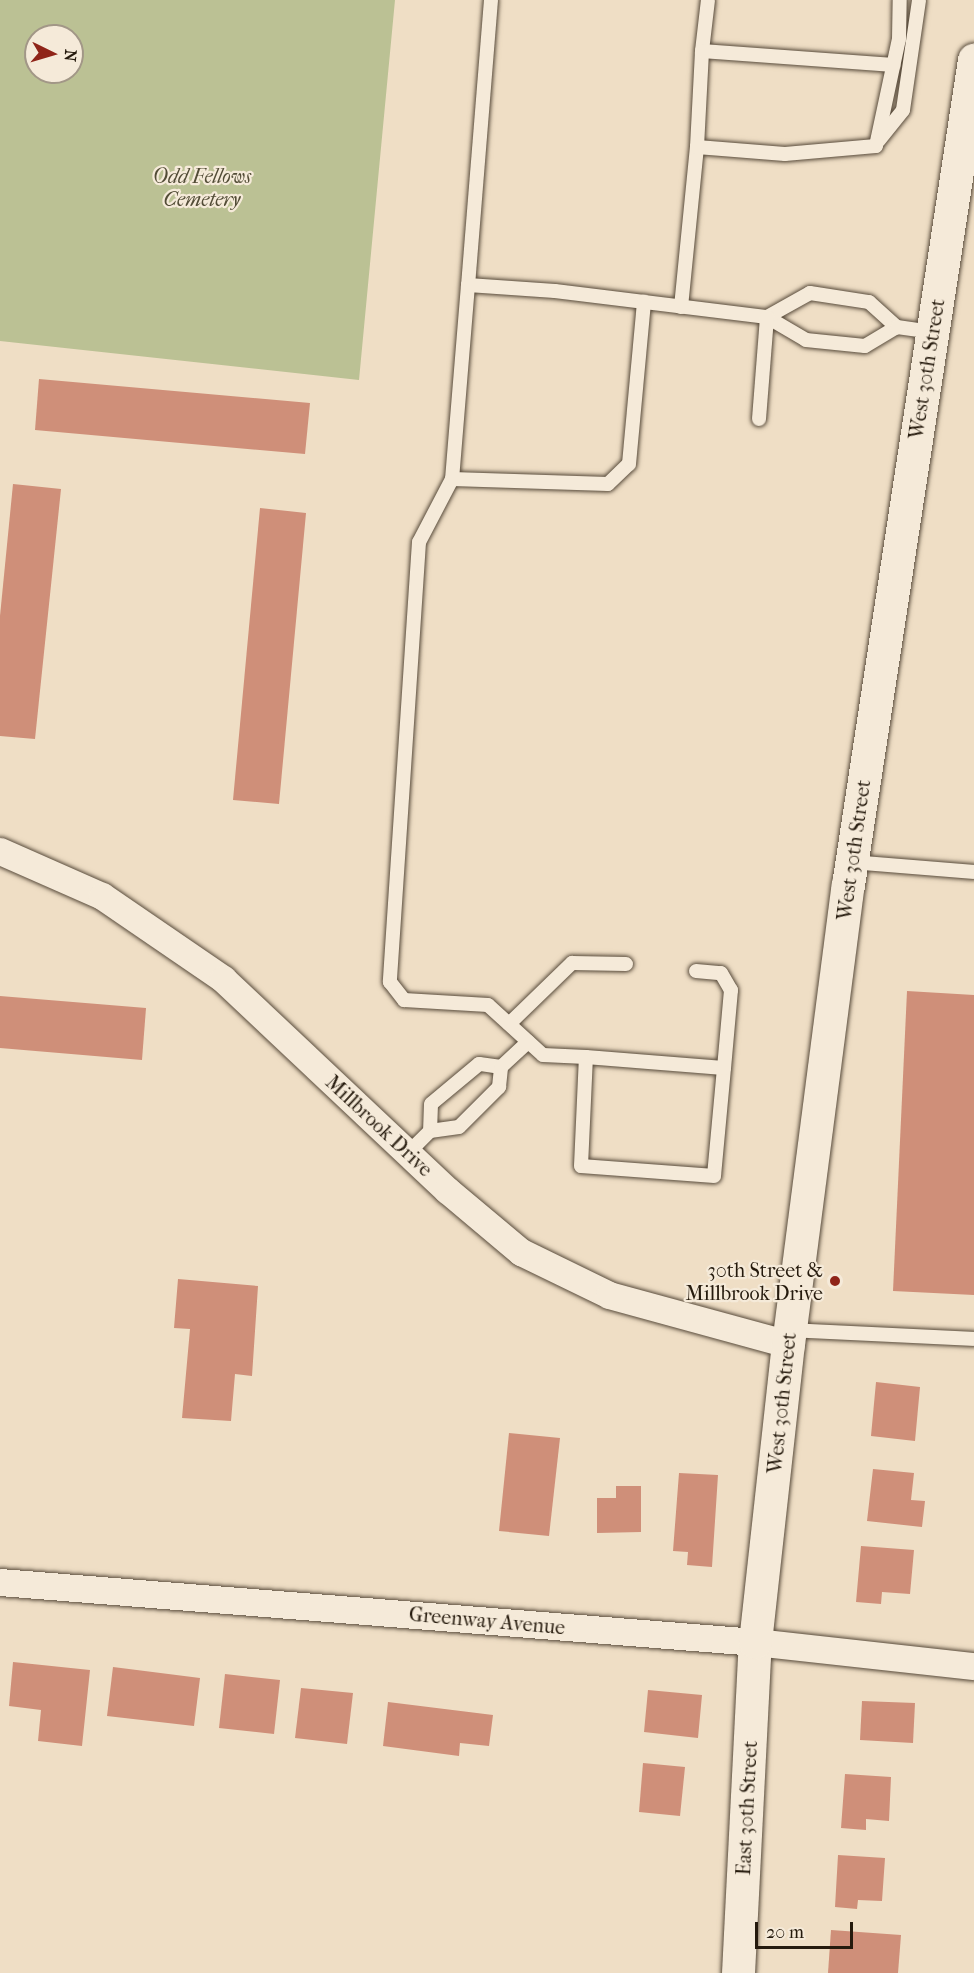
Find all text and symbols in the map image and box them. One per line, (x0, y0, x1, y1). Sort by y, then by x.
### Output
north arrow (24, 24, 84, 84)
text: N (60, 49, 80, 62)
park label: Odd Fellows Cemetery (153, 165, 251, 212)
street label: West 30th Street (904, 297, 950, 441)
street label: West 30th Street (832, 778, 876, 922)
street label: Millbrook Drive (321, 1070, 437, 1182)
place label: 30th Street & Millbrook Drive (686, 1258, 823, 1305)
marker: 30th Street & Millbrook Drive (828, 1274, 842, 1288)
street label: West 30th Street (763, 1331, 801, 1475)
street label: Greenway Avenue (408, 1602, 566, 1640)
street label: East 30th Street (731, 1740, 763, 1876)
scale bar (758, 1910, 856, 1948)
text: 20 m (766, 1922, 804, 1943)

